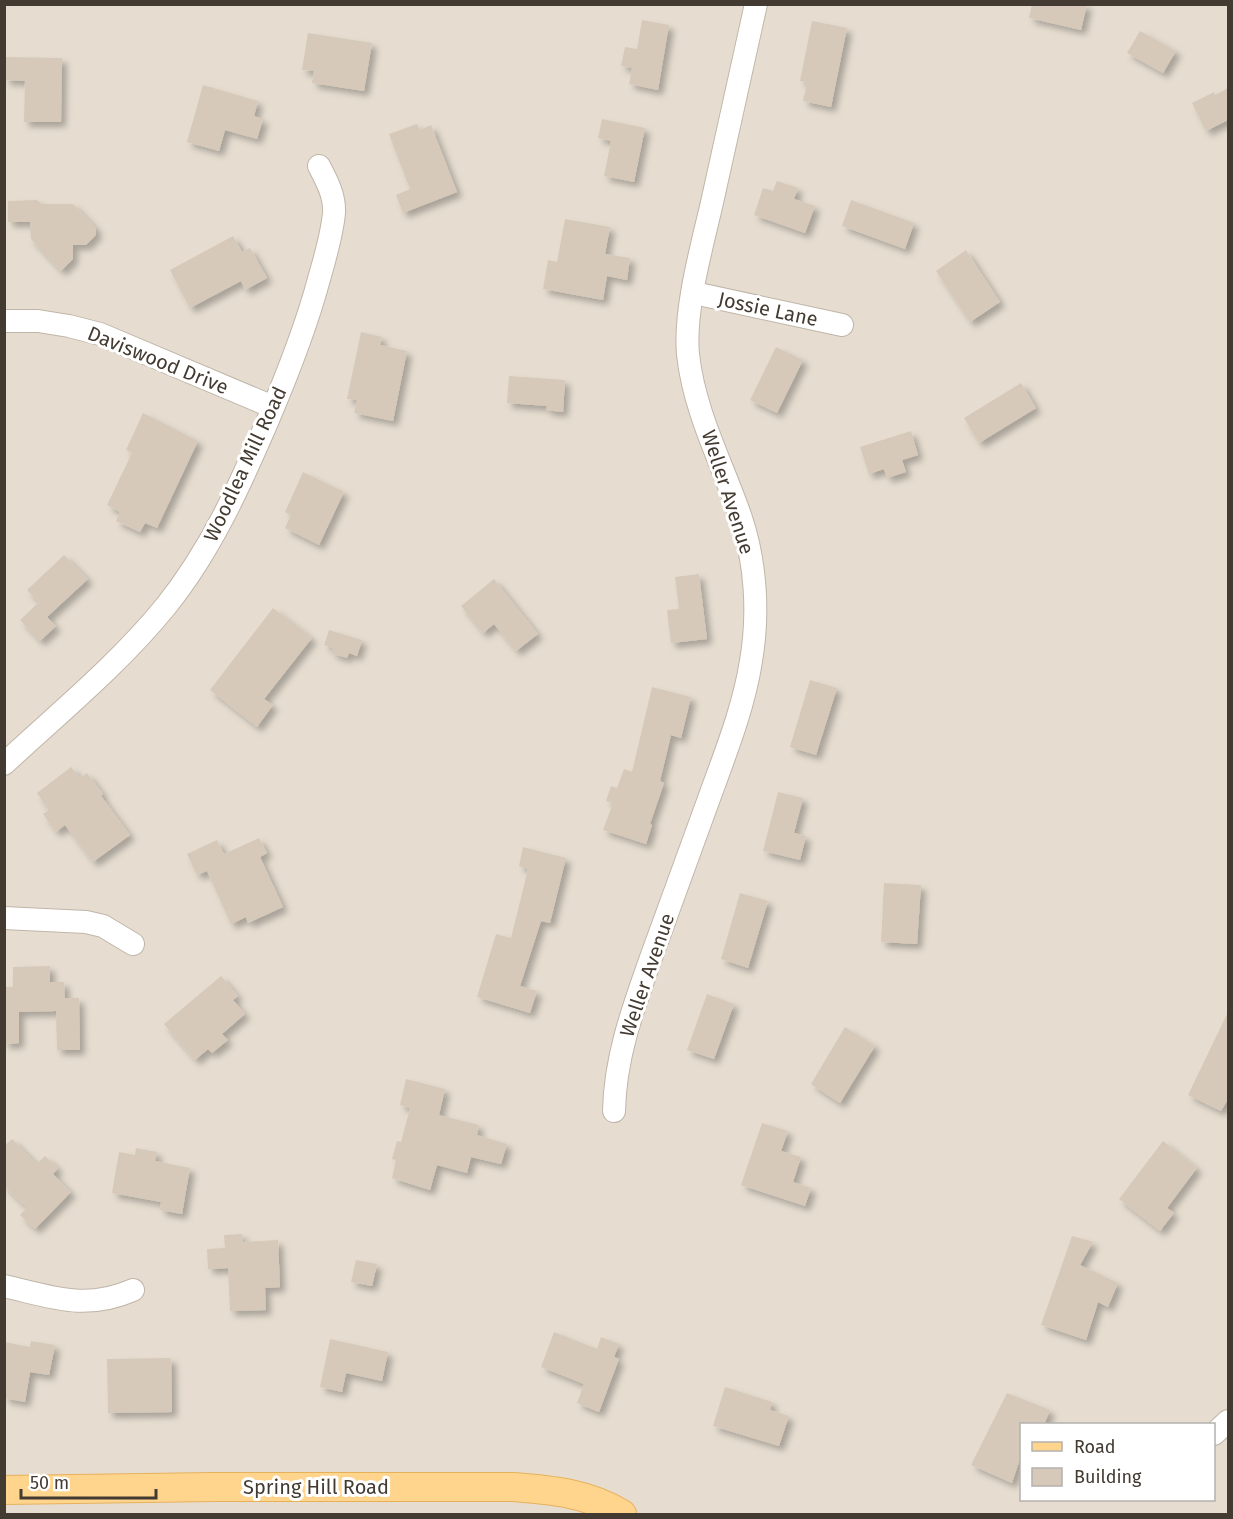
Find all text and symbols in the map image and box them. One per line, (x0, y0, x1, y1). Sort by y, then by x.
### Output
street label: Jossie Lane (716, 287, 820, 331)
street label: Daviswood Drive (84, 321, 232, 399)
street label: Woodlea Mill Road (198, 383, 292, 545)
street label: Weller Avenue (697, 427, 759, 557)
street label: Weller Avenue (615, 910, 679, 1040)
legend (1020, 1423, 1215, 1501)
text: Road (1074, 1436, 1116, 1458)
scale bar (21, 1462, 156, 1500)
text: Building (1074, 1466, 1142, 1488)
text: 50 m (30, 1472, 69, 1494)
street label: Spring Hill Road (243, 1475, 389, 1499)

